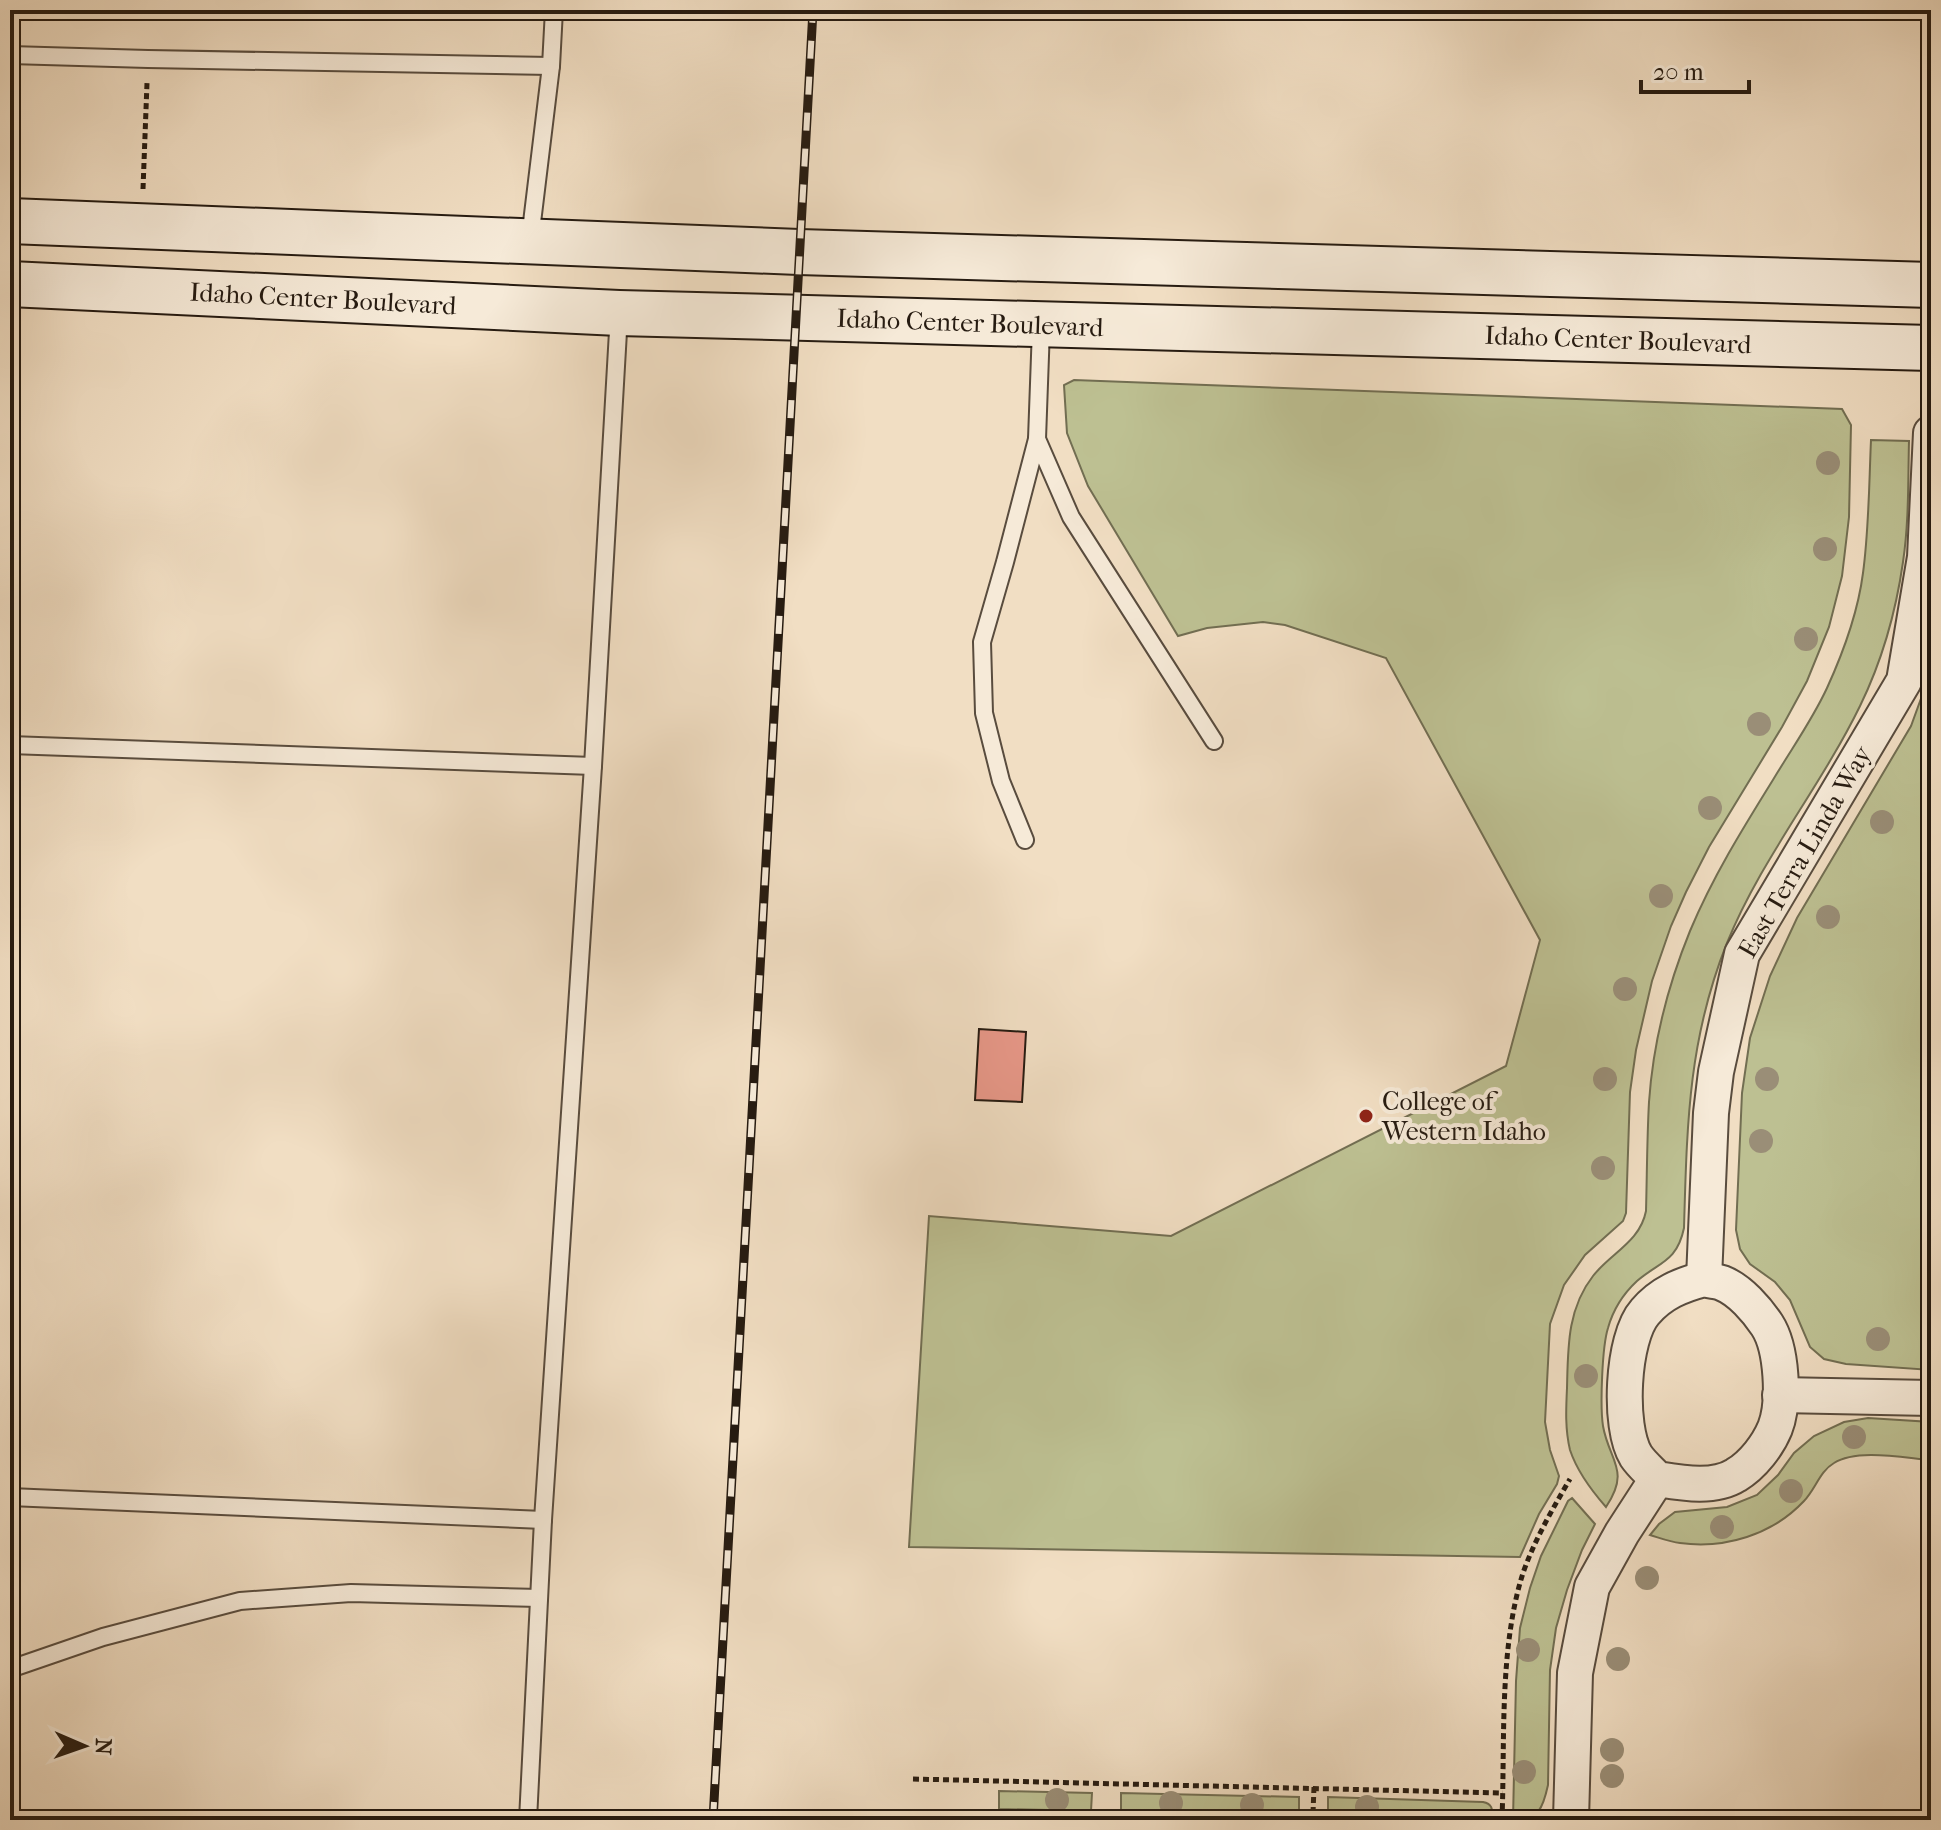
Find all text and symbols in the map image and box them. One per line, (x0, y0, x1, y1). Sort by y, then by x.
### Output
scale bar (1641, 44, 1749, 94)
text: 20 m (1653, 58, 1704, 86)
street label: Idaho Center Boulevard (189, 277, 458, 322)
street label: Idaho Center Boulevard (836, 303, 1105, 343)
street label: Idaho Center Boulevard (1484, 320, 1753, 360)
street label: East Terra Linda Way (1732, 740, 1879, 963)
place label: College of Western Idaho (1381, 1086, 1546, 1147)
marker: College of Western Idaho (1357, 1107, 1375, 1125)
north arrow (44, 1706, 124, 1786)
text: N (90, 1738, 116, 1756)

